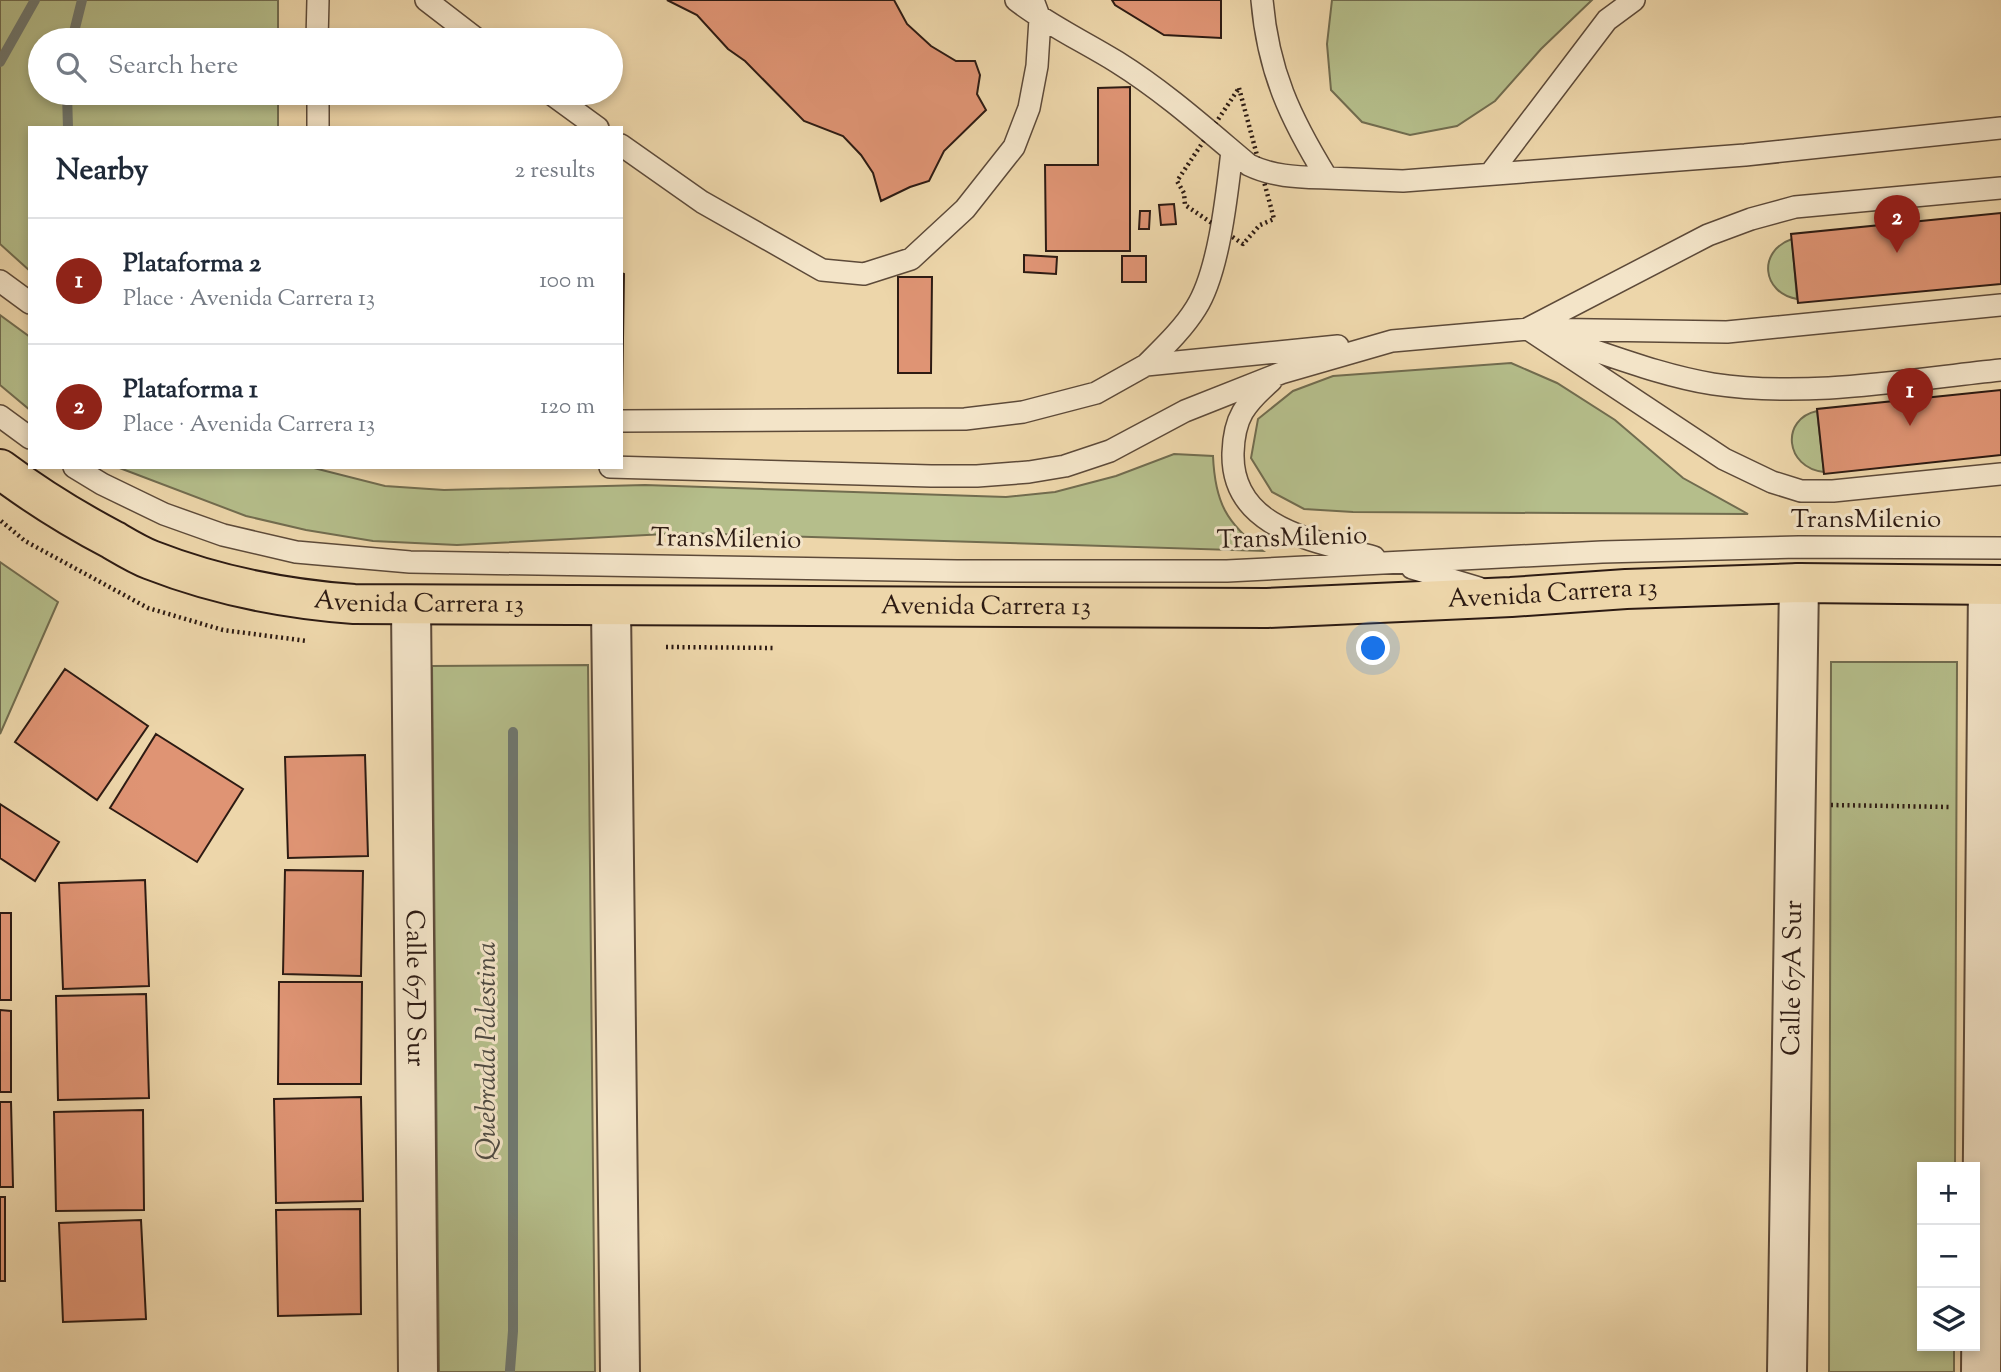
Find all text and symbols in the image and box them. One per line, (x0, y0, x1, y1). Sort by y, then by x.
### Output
search box (28, 28, 623, 105)
icon: search (52, 48, 90, 86)
text: Search here (108, 48, 238, 85)
text: Nearby (56, 150, 148, 193)
text: 2 results (515, 155, 595, 188)
pin: 2 (1874, 195, 1920, 253)
text: Plataforma 2 (123, 246, 261, 283)
text: 1 (75, 265, 83, 298)
text: 100 m (539, 265, 595, 298)
text: Place · Avenida Carrera 13 (123, 283, 375, 316)
pin: 1 (1887, 368, 1933, 426)
text: Plataforma 1 (123, 372, 258, 409)
text: 2 (74, 391, 84, 424)
text: 120 m (540, 391, 595, 424)
text: Place · Avenida Carrera 13 (123, 409, 375, 442)
street label: TransMilenio (1791, 502, 1941, 539)
street label: TransMilenio (1216, 518, 1368, 560)
street label: TransMilenio (650, 520, 802, 560)
street label: Avenida Carrera 13 (1447, 569, 1658, 618)
street label: Avenida Carrera 13 (312, 582, 524, 623)
street label: Avenida Carrera 13 (881, 588, 1091, 626)
your location (1356, 631, 1390, 665)
street label: Calle 67A Sur (1773, 900, 1813, 1056)
street label: Calle 67D Sur (395, 909, 434, 1067)
water label: Quebrada Palestina (468, 942, 508, 1160)
map controls (1917, 1162, 1980, 1351)
button: + (1917, 1162, 1980, 1225)
button: − (1917, 1225, 1980, 1288)
button: layers (1917, 1288, 1980, 1351)

